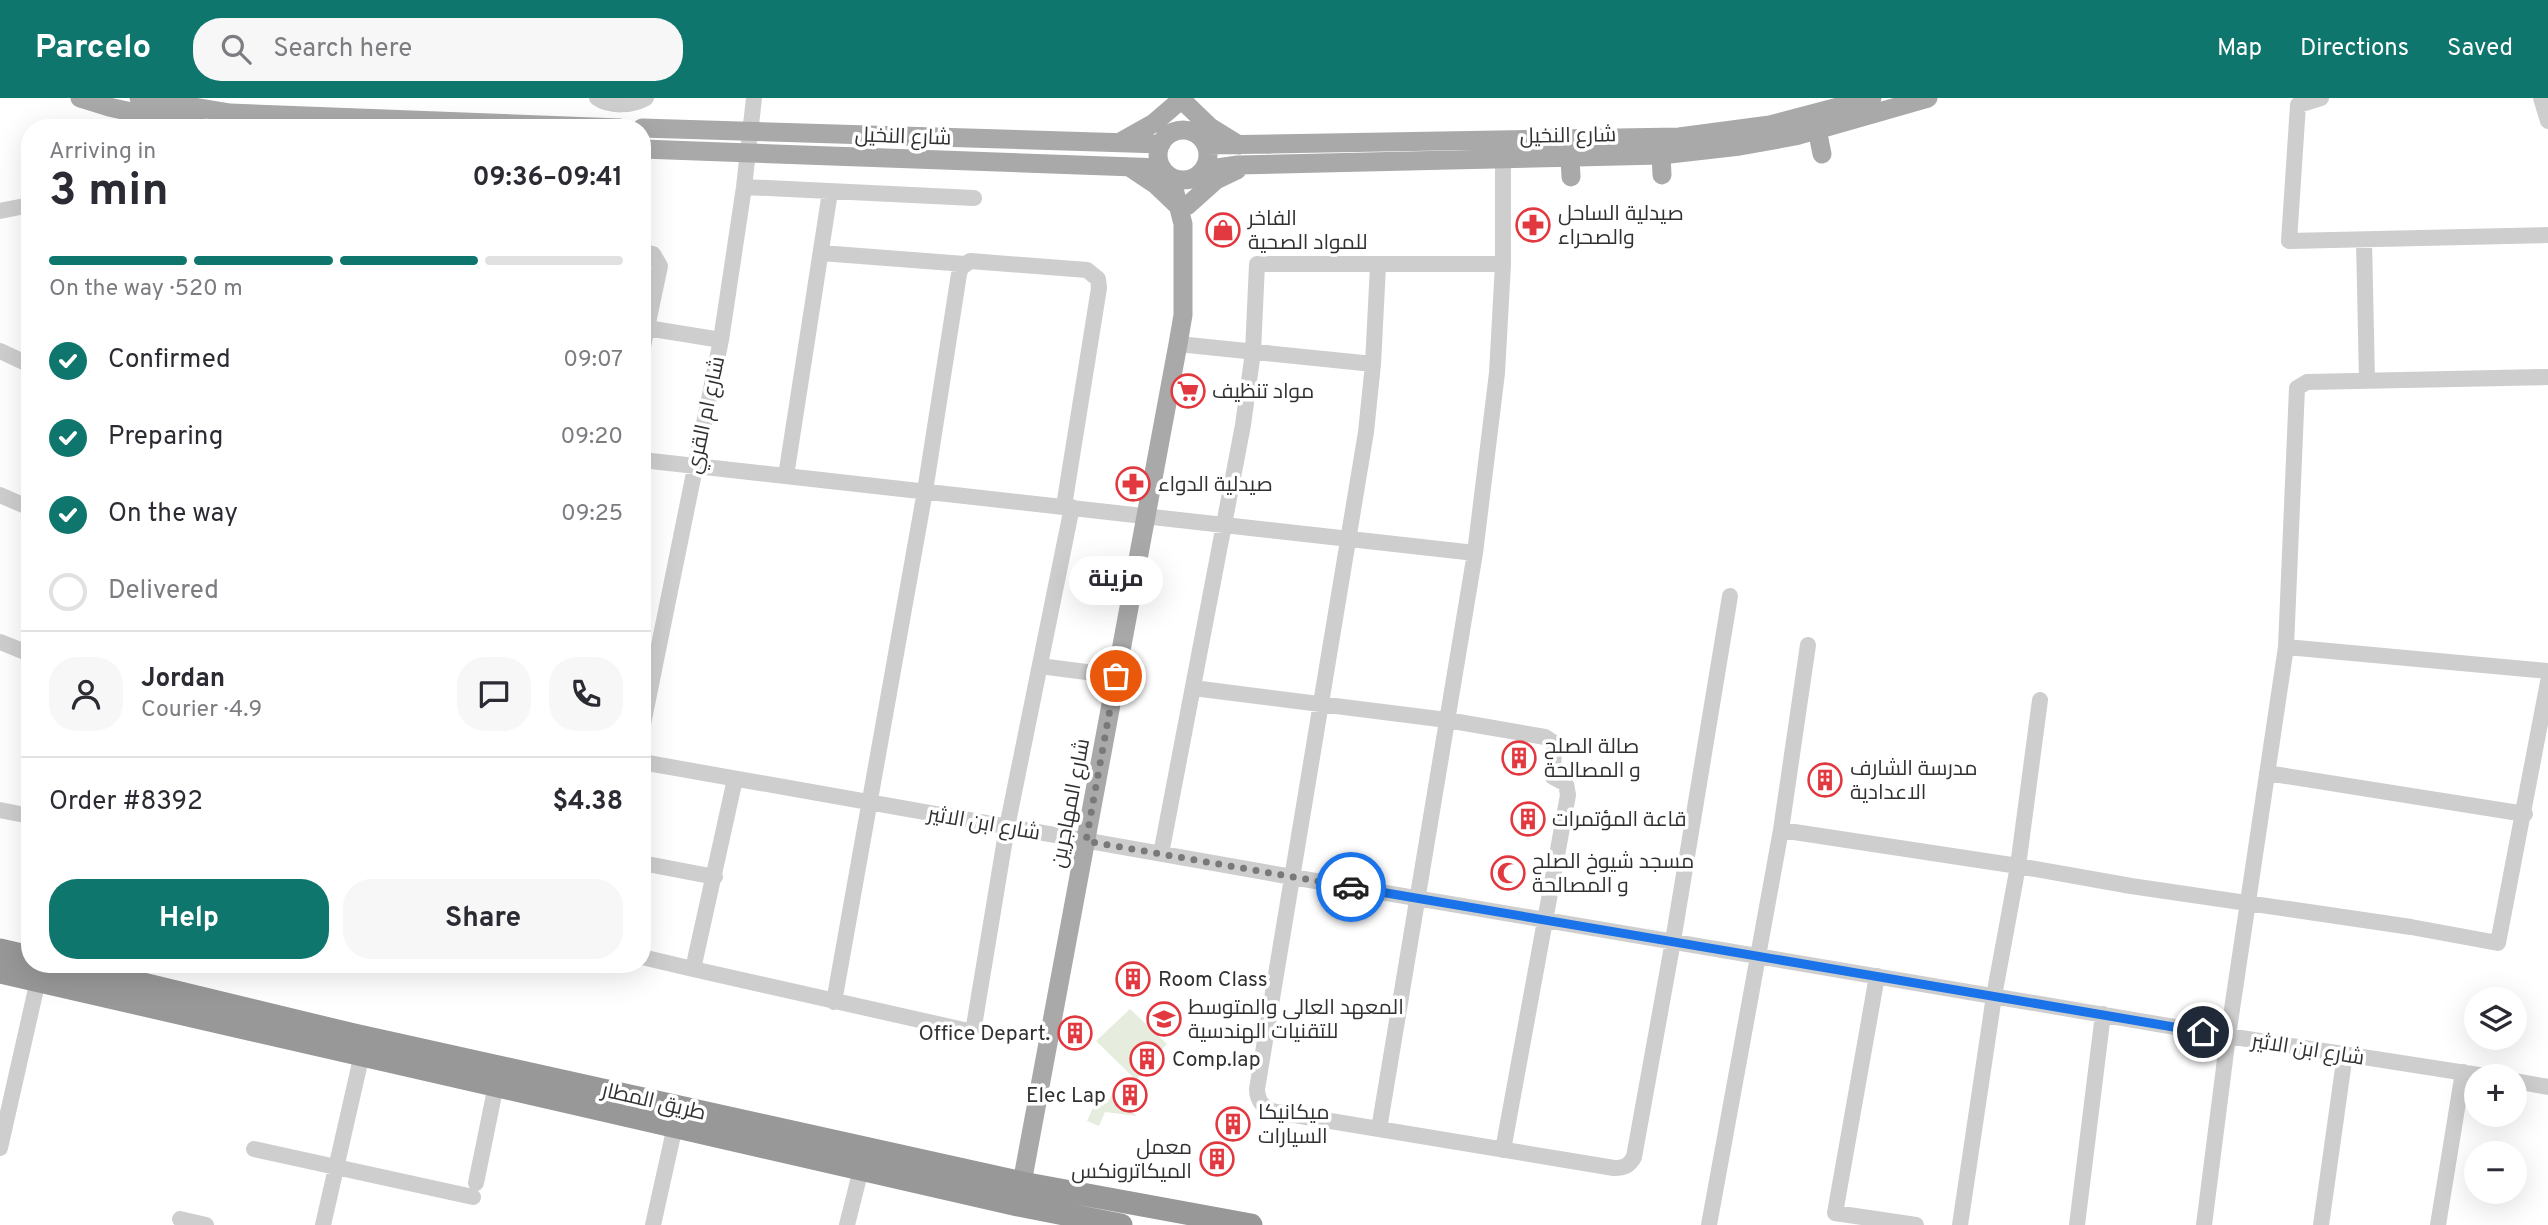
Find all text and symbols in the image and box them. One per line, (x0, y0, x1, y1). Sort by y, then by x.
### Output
search box (193, 18, 683, 81)
text: Parcelo (35, 28, 151, 70)
icon: search (217, 30, 255, 68)
text: Search here (273, 33, 412, 66)
text: Map (2217, 34, 2262, 64)
text: Directions (2300, 34, 2409, 64)
text: Saved (2447, 34, 2513, 64)
street label: شارع النخيل (854, 122, 952, 153)
street label: شارع النخيل (1519, 122, 1617, 151)
text: Arriving in (49, 138, 156, 167)
text: 09:36–09:41 (473, 162, 623, 195)
text: 3 min (49, 163, 169, 222)
place label: صيدلية الساحل والصحراء (1558, 201, 1684, 252)
place label: الفاخر للمواد الصحية (1247, 206, 1368, 257)
pharmacy icon: صيدلية الساحل والصحراء (1514, 206, 1552, 244)
shop icon: الفاخر للمواد الصحية (1204, 211, 1242, 249)
text: On the way · 520 m (49, 275, 243, 304)
icon: check (49, 342, 87, 380)
text: Confirmed (108, 344, 231, 377)
text: 09:07 (563, 346, 623, 375)
street label: شارع ام القري (681, 354, 733, 477)
supermarket icon: مواد تنظيف (1169, 372, 1207, 410)
place label: مواد تنظيف (1212, 379, 1314, 406)
icon: check (49, 419, 87, 457)
text: Preparing (108, 421, 223, 454)
text: 09:20 (560, 423, 623, 452)
pharmacy icon: صيدلية الدواء (1114, 465, 1152, 503)
place label: صيدلية الدواء (1158, 472, 1273, 499)
icon: check (49, 496, 87, 534)
text: On the way (108, 498, 238, 531)
text: 09:25 (561, 500, 623, 529)
callout: مزينة (1069, 557, 1163, 606)
text: مزينة (1088, 566, 1144, 595)
text: Delivered (108, 575, 219, 608)
pin (1086, 646, 1146, 706)
button: person (49, 657, 123, 731)
button: chat (457, 657, 531, 731)
button: phone (549, 657, 623, 731)
icon: bag (1097, 657, 1135, 695)
text: Jordan (141, 663, 225, 696)
text: Courier · 4.9 (141, 696, 262, 725)
place label: صالة الصلح و المصالحة (1544, 734, 1641, 785)
street label: شارع المهاجرين (1046, 736, 1097, 870)
building icon: صالة الصلح و المصالحة (1500, 739, 1538, 777)
place label: مدرسة الشارف الاعدادية (1850, 756, 1978, 807)
building icon: مدرسة الشارف الاعدادية (1806, 761, 1844, 799)
text: Order #8392 (49, 786, 203, 819)
text: $4.38 (552, 786, 623, 819)
building icon: قاعة المؤتمرات (1509, 800, 1547, 838)
street label: شارع ابن الاثير (924, 801, 1042, 848)
place label: قاعة المؤتمرات (1552, 807, 1687, 834)
place label: مسجد شيوخ الصلح و المصالحة (1532, 849, 1694, 900)
courier (1316, 852, 1386, 922)
mosque icon: مسجد شيوخ الصلح و المصالحة (1489, 854, 1527, 892)
icon: car (1332, 868, 1370, 906)
button: Help (49, 879, 329, 959)
button: Share (343, 879, 623, 959)
building icon: Room Class (1114, 960, 1152, 998)
place label: Room Class (1158, 967, 1268, 994)
map controls (2464, 987, 2527, 1204)
button: layers (2464, 987, 2527, 1050)
place label: المعهد العالي والمتوسط للتقنيات الهندسية (1188, 995, 1404, 1046)
school or university icon: المعهد العالي والمتوسط للتقنيات الهندسية (1145, 1000, 1183, 1038)
pin (2173, 1002, 2233, 1062)
icon: home (2184, 1013, 2222, 1051)
building icon: Office Depart. (1056, 1014, 1094, 1052)
place label: Office Depart. (918, 1021, 1050, 1048)
street label: شارع ابن الاثير (2248, 1028, 2366, 1073)
building icon: Comp.lap (1128, 1040, 1166, 1078)
place label: Comp.lap (1172, 1047, 1261, 1074)
button: + (2464, 1064, 2527, 1127)
building icon: Elec Lap (1111, 1076, 1149, 1114)
street label: طريق المطار (598, 1077, 708, 1128)
place label: Elec Lap (1026, 1083, 1106, 1110)
place label: ميكانيكا السيارات (1258, 1100, 1329, 1151)
building icon: ميكانيكا السيارات (1214, 1105, 1252, 1143)
place label: معمل الميكاترونكس (1071, 1135, 1192, 1186)
building icon: معمل الميكاترونكس (1198, 1140, 1236, 1178)
button: − (2464, 1141, 2527, 1204)

